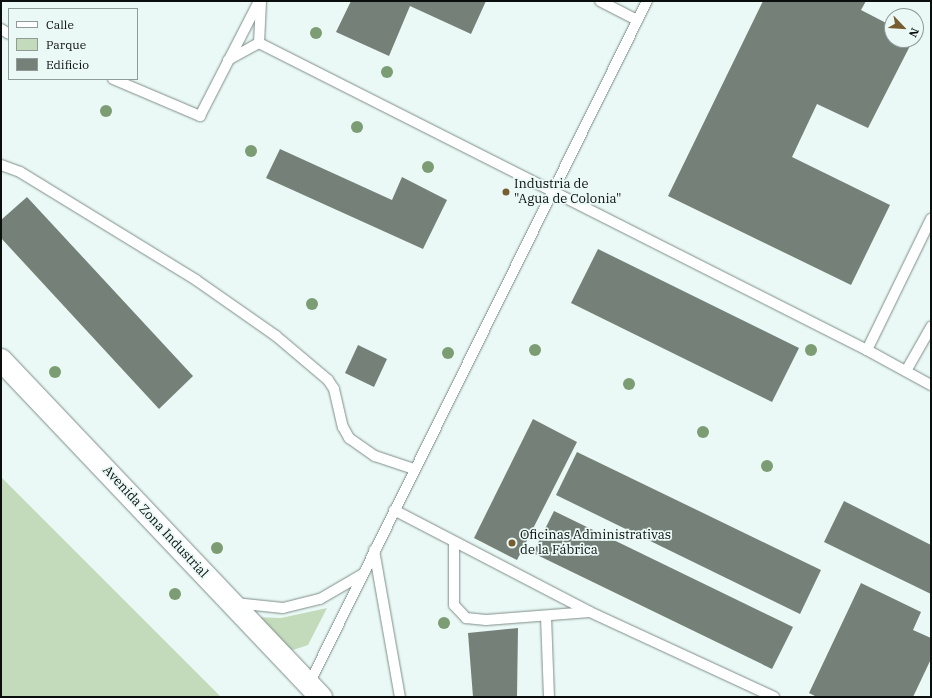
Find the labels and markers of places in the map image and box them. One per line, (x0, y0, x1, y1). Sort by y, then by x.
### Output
place label: Industria de "Agua de Colonia" (514, 177, 621, 208)
marker: Industria de "Agua de Colonia" (501, 187, 511, 197)
place label: Oficinas Administrativas de la Fábrica (520, 528, 671, 559)
marker: Oficinas Administrativas de la Fábrica (507, 538, 517, 548)

